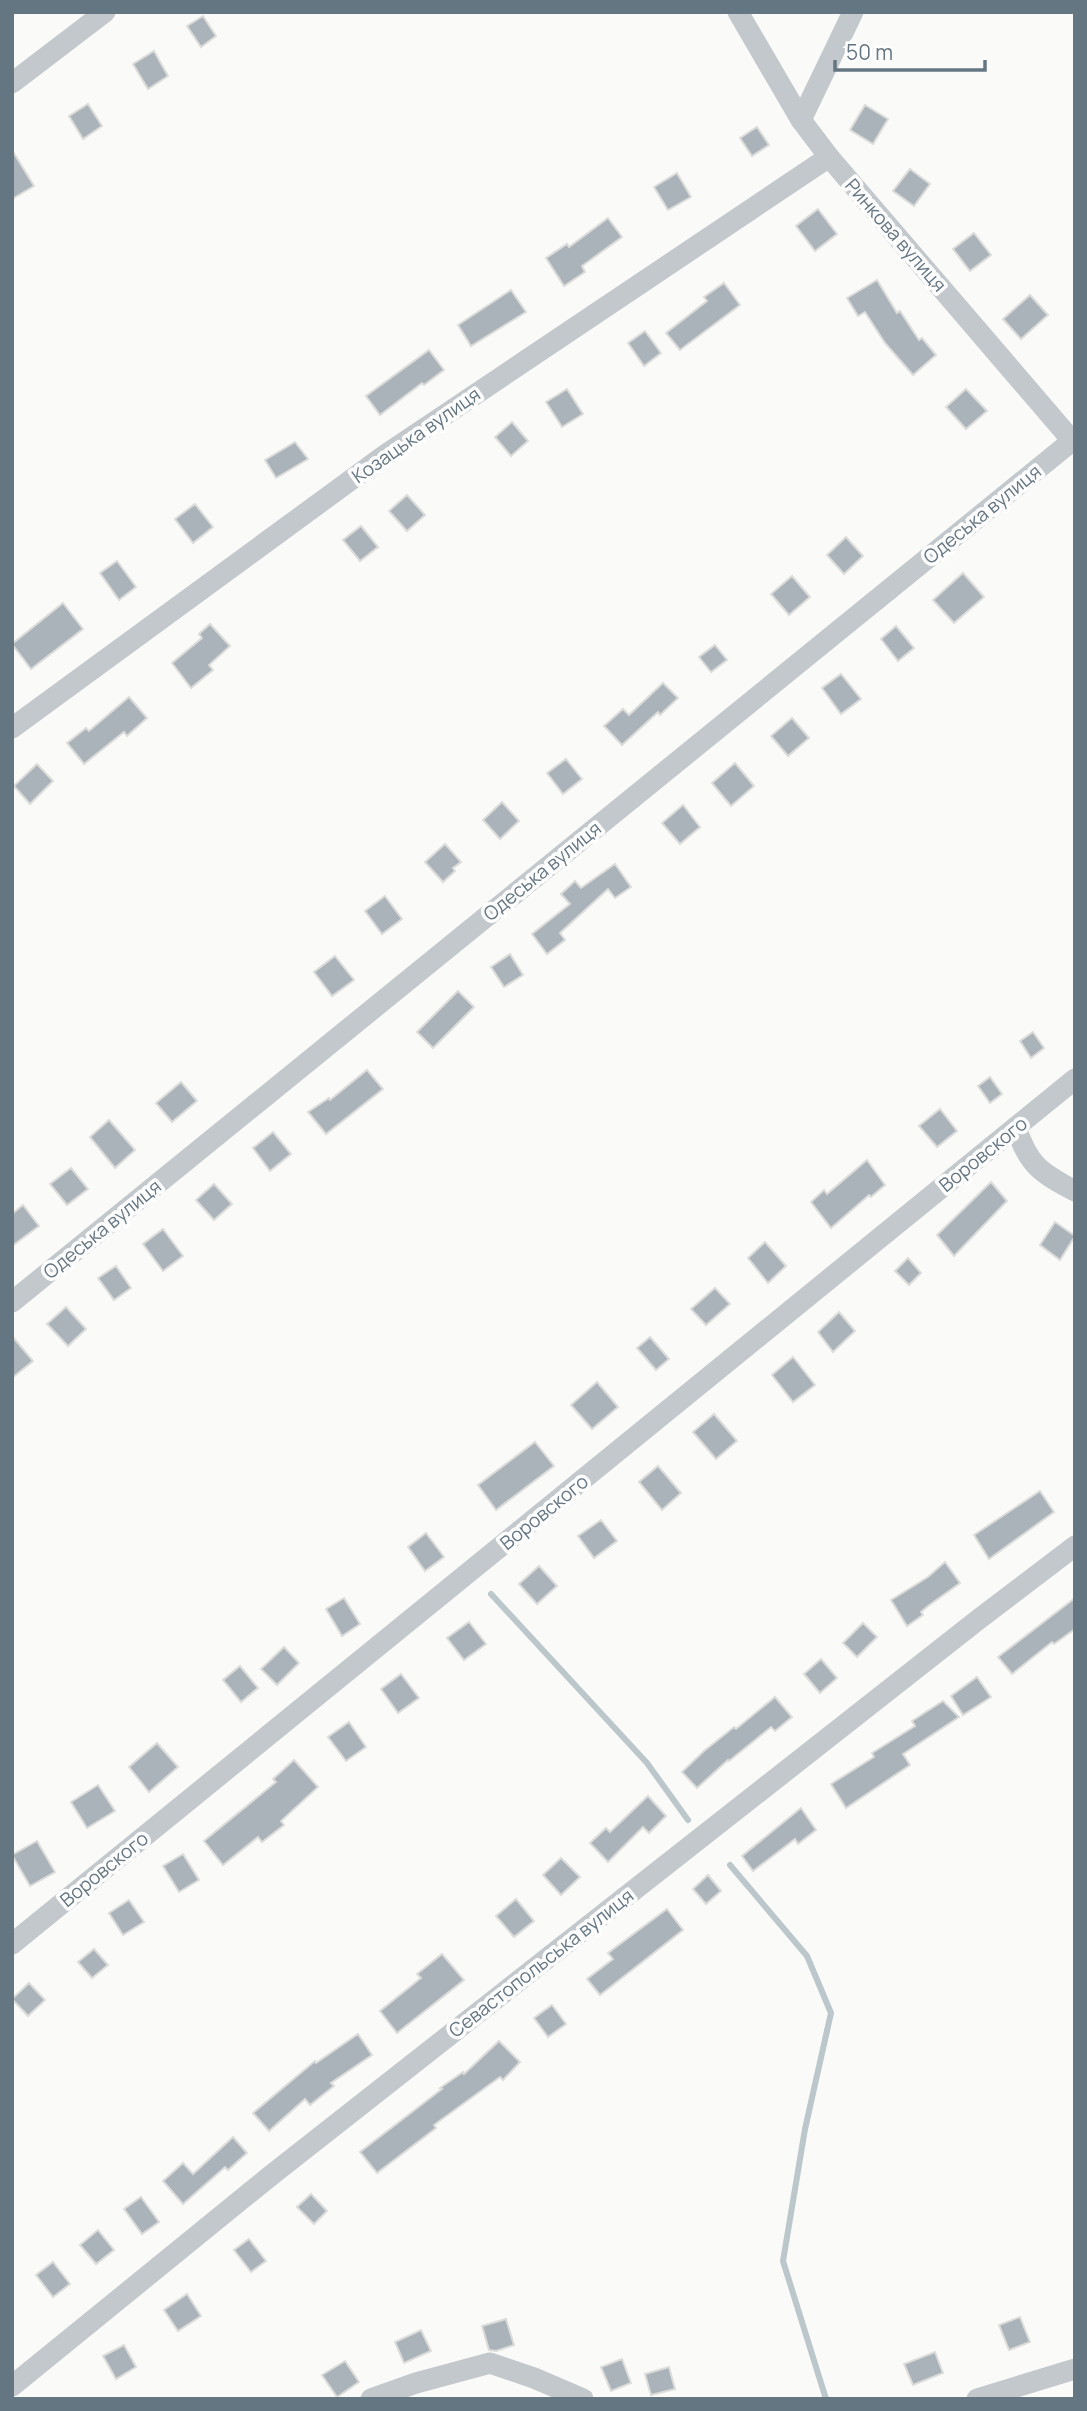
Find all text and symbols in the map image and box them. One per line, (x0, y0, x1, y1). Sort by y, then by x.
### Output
scale bar (835, 28, 986, 72)
text: 50 m (846, 38, 893, 66)
street label: Ринкова вулиця (840, 173, 952, 297)
street label: Козацька вулиця (347, 381, 485, 489)
street label: Одеська вулиця (918, 458, 1046, 570)
street label: Одеська вулиця (478, 815, 606, 927)
street label: Воровского (933, 1110, 1033, 1198)
street label: Одеська вулиця (38, 1173, 166, 1285)
street label: Воровского (494, 1468, 594, 1556)
street label: Воровского (54, 1825, 154, 1913)
street label: Севастопольська вулиця (443, 1883, 639, 2043)

